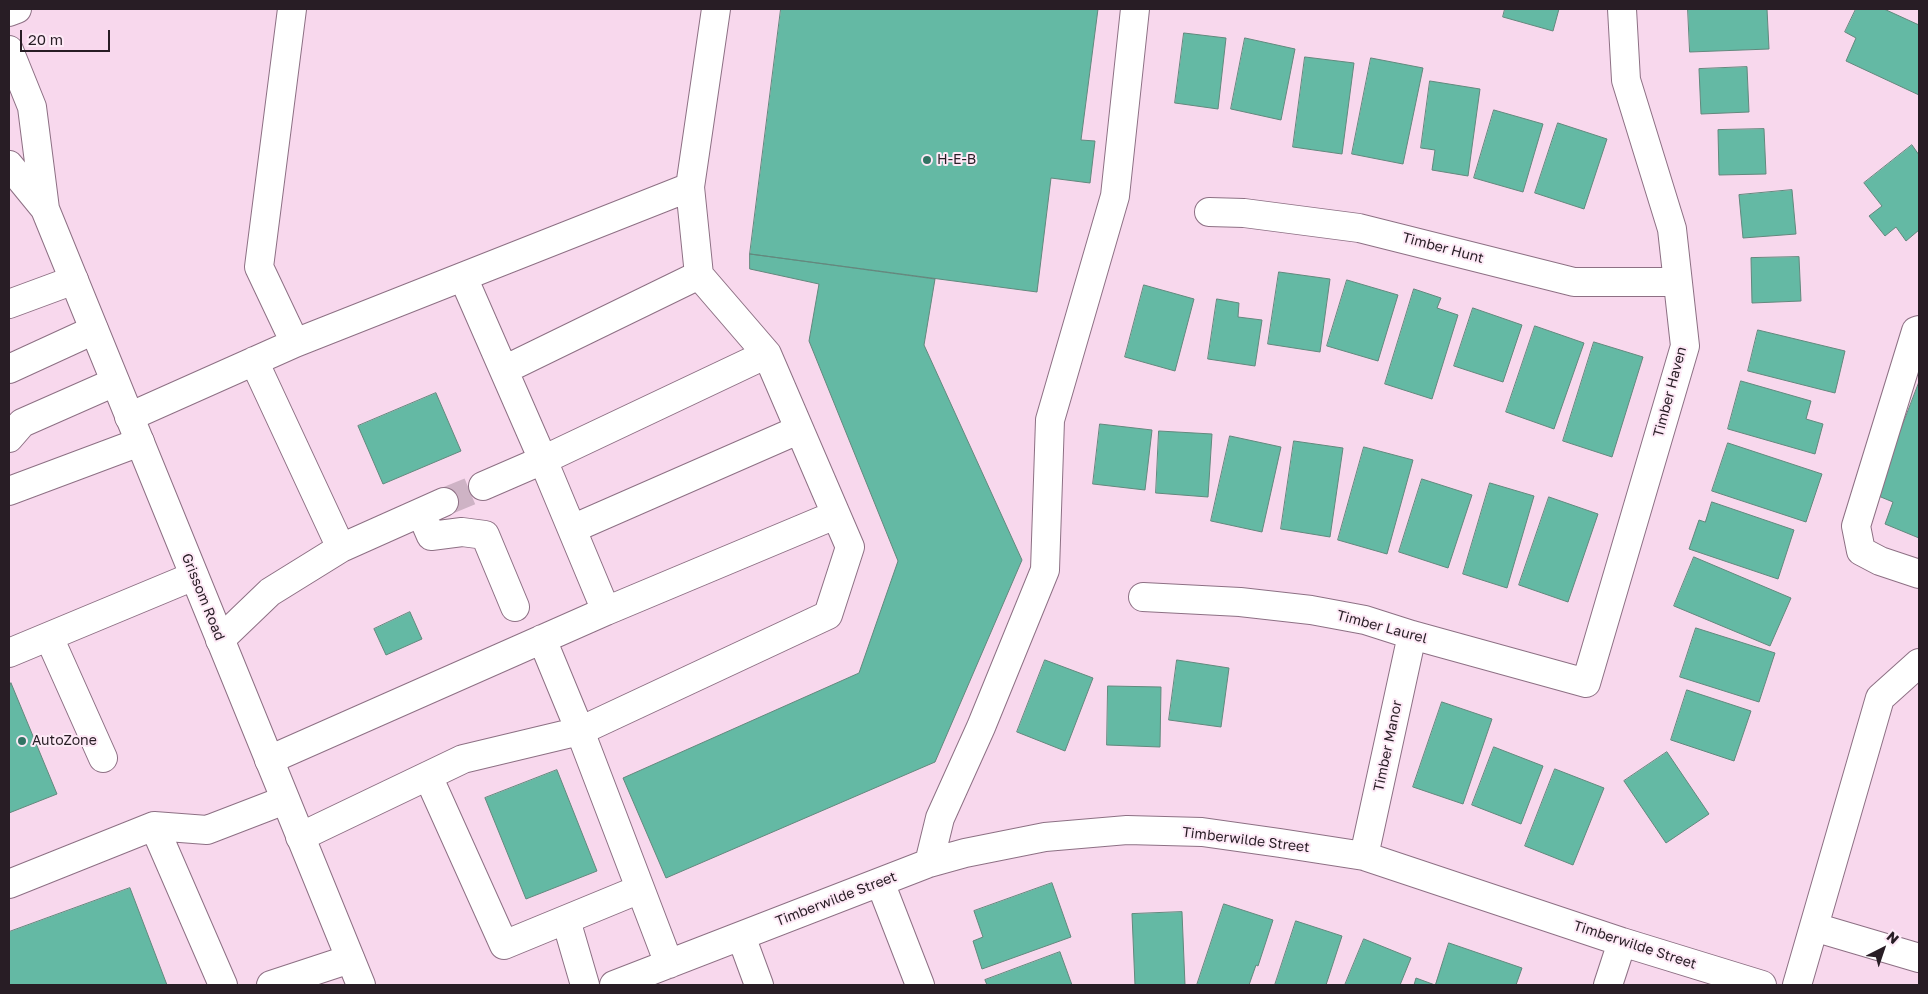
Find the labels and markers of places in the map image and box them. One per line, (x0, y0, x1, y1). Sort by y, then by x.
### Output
place label: H-E-B (937, 152, 976, 168)
marker: H-E-B (921, 154, 933, 166)
place label: AutoZone (32, 733, 97, 749)
marker: AutoZone (16, 735, 28, 747)

